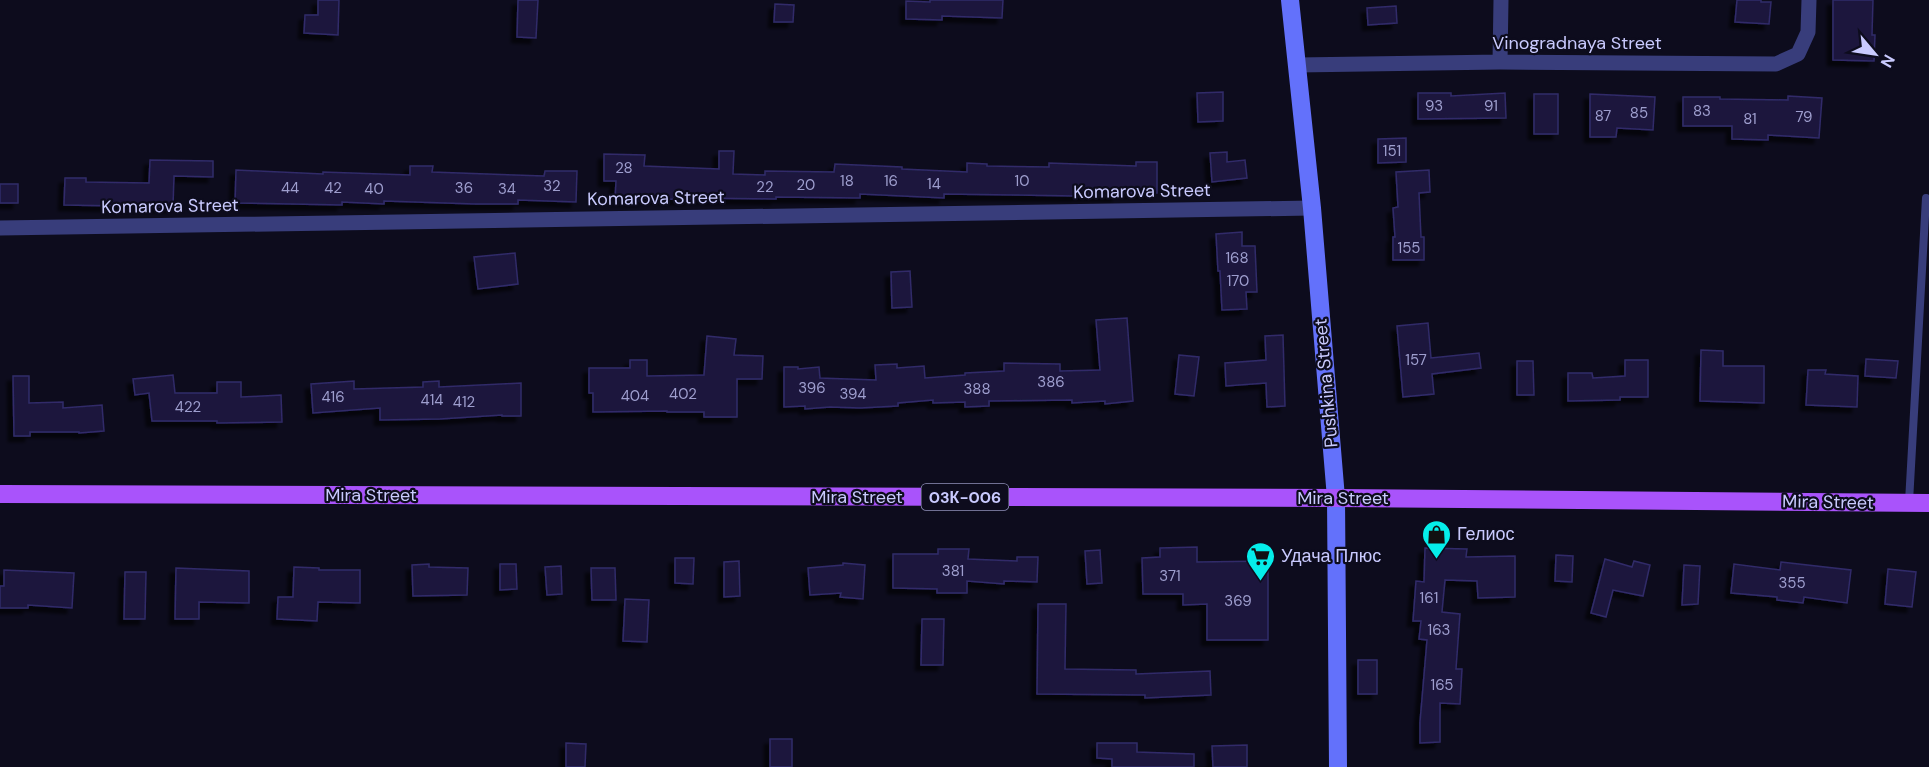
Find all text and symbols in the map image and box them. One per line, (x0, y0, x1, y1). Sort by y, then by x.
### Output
north arrow (1845, 24, 1905, 84)
street label: Vinogradnaya Street (1492, 31, 1662, 55)
text: N (1876, 51, 1900, 71)
house number: 93 (1425, 96, 1443, 116)
house number: 91 (1484, 96, 1498, 116)
house number: 83 (1693, 101, 1711, 121)
house number: 85 (1630, 103, 1648, 123)
house number: 87 (1595, 106, 1611, 126)
house number: 79 (1795, 107, 1813, 127)
house number: 81 (1743, 109, 1757, 129)
house number: 151 (1383, 141, 1401, 161)
house number: 28 (615, 158, 633, 178)
house number: 18 (840, 171, 854, 191)
house number: 16 (884, 171, 898, 191)
house number: 10 (1015, 171, 1029, 191)
house number: 14 (927, 174, 941, 194)
house number: 20 (797, 175, 815, 195)
house number: 32 (543, 176, 561, 196)
house number: 22 (756, 177, 774, 197)
house number: 44 (281, 178, 299, 198)
house number: 42 (324, 178, 342, 198)
house number: 36 (455, 178, 473, 198)
street label: Komarova Street (1073, 178, 1211, 204)
house number: 40 (364, 179, 384, 199)
house number: 34 (498, 179, 516, 199)
street label: Komarova Street (587, 185, 725, 211)
street label: Komarova Street (101, 193, 239, 219)
house number: 155 (1398, 238, 1420, 258)
house number: 168 (1225, 248, 1249, 268)
house number: 170 (1227, 271, 1249, 291)
street label: Pushkina Street (1308, 317, 1344, 449)
house number: 157 (1405, 350, 1427, 370)
house number: 386 (1037, 372, 1065, 392)
house number: 396 (798, 378, 826, 398)
house number: 388 (963, 379, 991, 399)
house number: 402 (669, 384, 697, 404)
house number: 394 (840, 384, 866, 404)
house number: 404 (621, 386, 649, 406)
house number: 416 (321, 387, 345, 407)
house number: 414 (421, 390, 443, 410)
house number: 412 (453, 392, 475, 412)
house number: 422 (175, 397, 201, 417)
street label: Mira Street (325, 483, 417, 507)
road number: 03К-006 (922, 484, 1008, 510)
street label: Mira Street (811, 485, 903, 509)
street label: Mira Street (1297, 486, 1389, 510)
street label: Mira Street (1782, 489, 1874, 515)
shop icon: Гелиос (1420, 518, 1452, 560)
place label: Гелиос (1457, 522, 1515, 546)
supermarket icon: Удача Плюс (1244, 540, 1276, 582)
place label: Удача Плюс (1281, 544, 1381, 568)
house number: 381 (942, 561, 964, 581)
house number: 371 (1159, 566, 1181, 586)
house number: 355 (1778, 573, 1806, 593)
house number: 161 (1420, 588, 1438, 608)
house number: 369 (1224, 591, 1252, 611)
house number: 163 (1428, 620, 1450, 640)
house number: 165 (1431, 675, 1453, 695)

